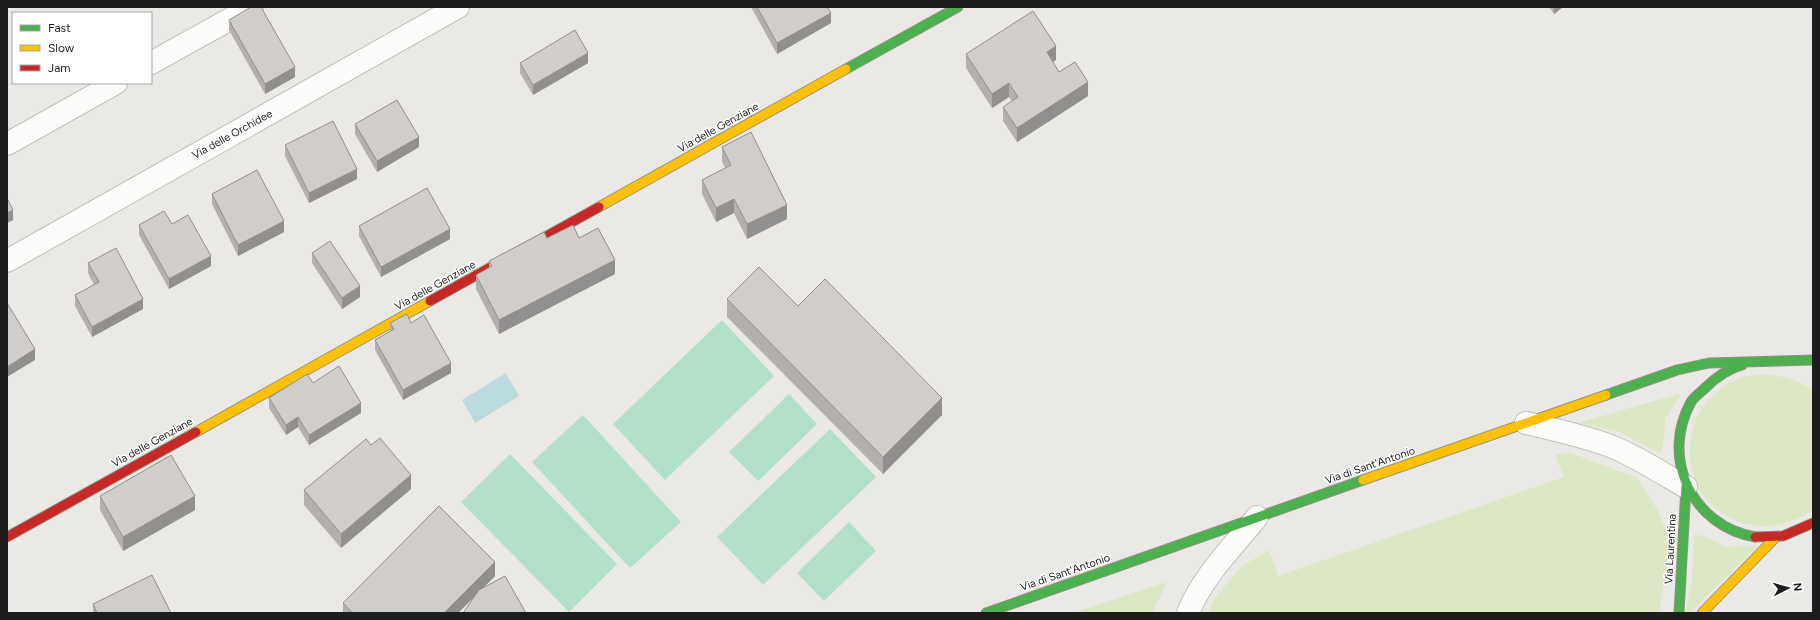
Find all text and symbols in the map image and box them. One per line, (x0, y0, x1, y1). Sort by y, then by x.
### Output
legend (12, 12, 152, 84)
text: Fast (48, 21, 71, 35)
text: Slow (48, 41, 75, 55)
text: Jam (48, 61, 71, 75)
street label: Via delle Genziane (675, 100, 761, 155)
street label: Via delle Orchidee (190, 107, 275, 162)
street label: Via delle Genziane (392, 258, 478, 313)
street label: Via delle Genziane (109, 415, 195, 470)
street label: Via di Sant'Antonio (1323, 444, 1417, 487)
street label: Via Laurentina (1662, 514, 1679, 584)
street label: Via di Sant'Antonio (1018, 551, 1112, 594)
north arrow (1768, 568, 1808, 608)
text: N (1791, 582, 1804, 592)

